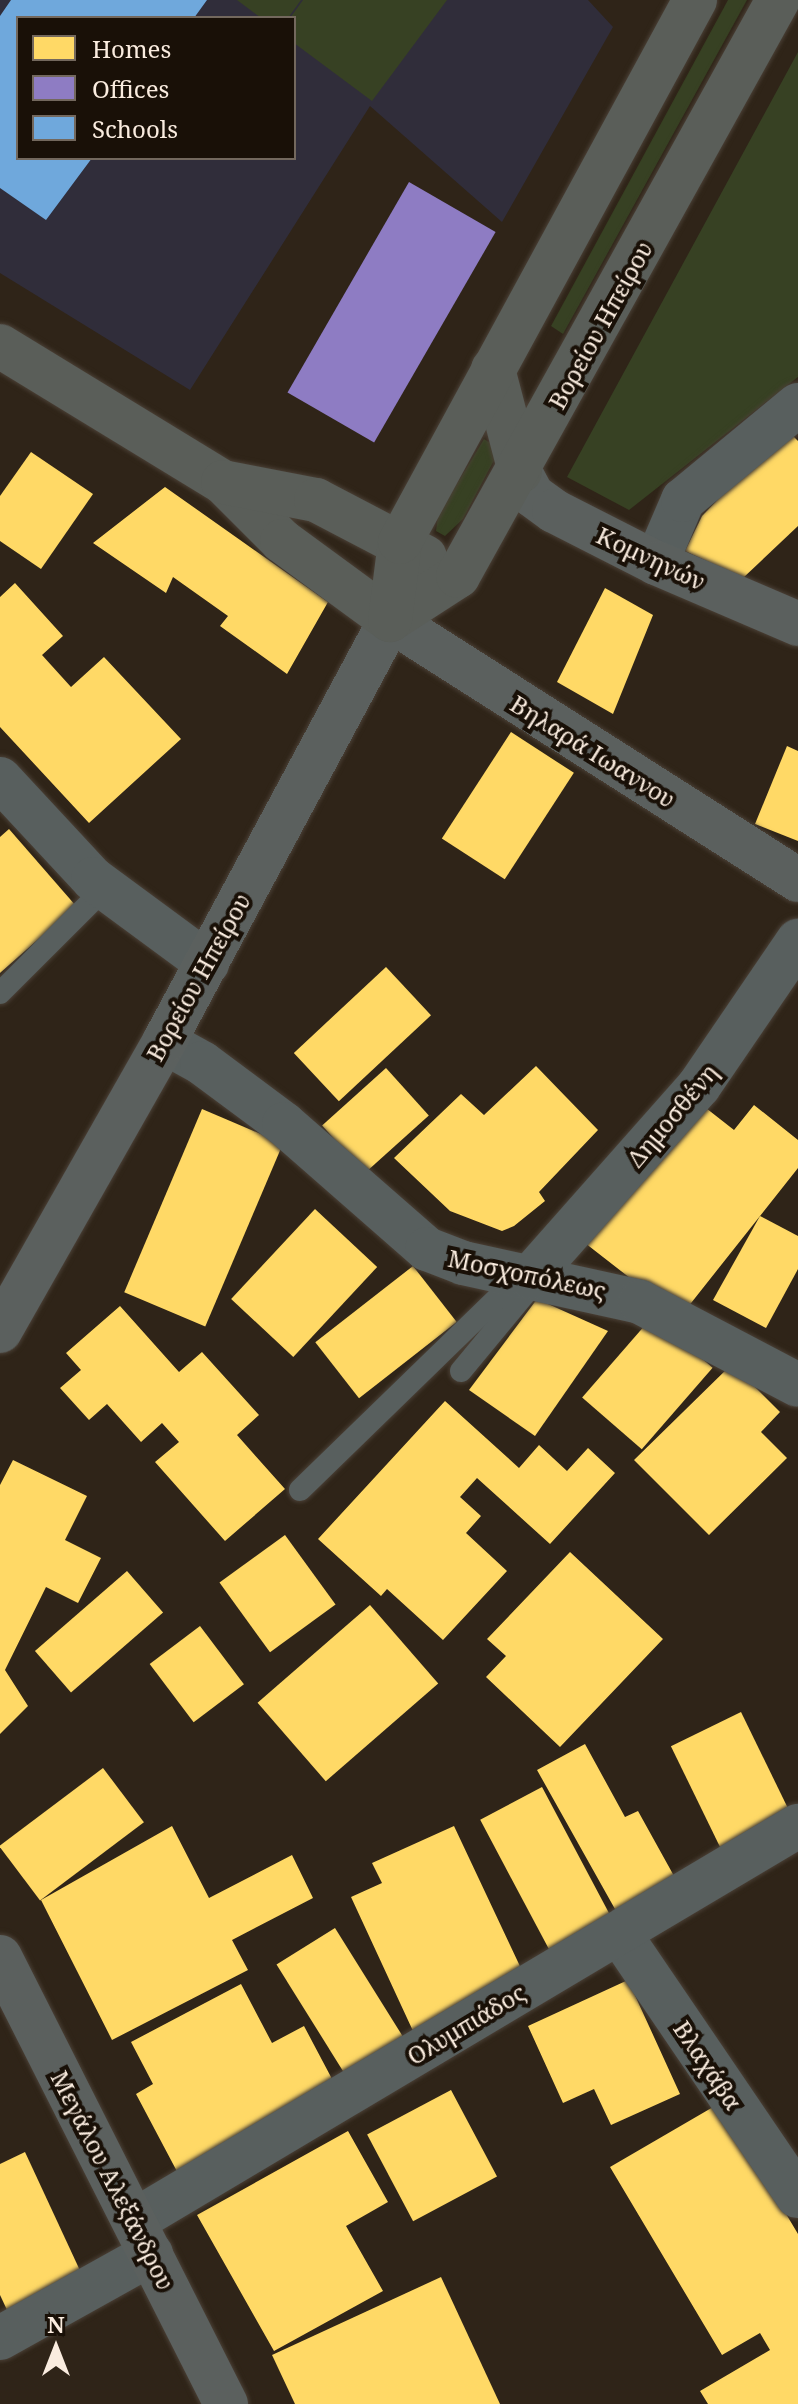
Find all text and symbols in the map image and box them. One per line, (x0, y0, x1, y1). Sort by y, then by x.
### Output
legend (16, 16, 296, 160)
text: Homes (92, 32, 171, 65)
text: Offices (92, 72, 169, 105)
text: Schools (92, 112, 178, 145)
street label: Βορείου Ηπείρου (542, 236, 658, 414)
street label: Κομνηνών (592, 520, 710, 596)
street label: Βηλαρά Ιωαννου (505, 689, 681, 813)
street label: Βορείου Ηπείρου (140, 888, 256, 1066)
street label: Δημοσθένη (621, 1058, 723, 1172)
street label: Μοσχοπόλεως (445, 1243, 609, 1305)
street label: Ολυμπιάδος (402, 1977, 530, 2071)
street label: Βλαχάβα (668, 2015, 748, 2115)
street label: Μεγάλου Αλεξάνδρου (45, 2066, 181, 2294)
north arrow (16, 2308, 96, 2388)
text: N (47, 2309, 65, 2339)

